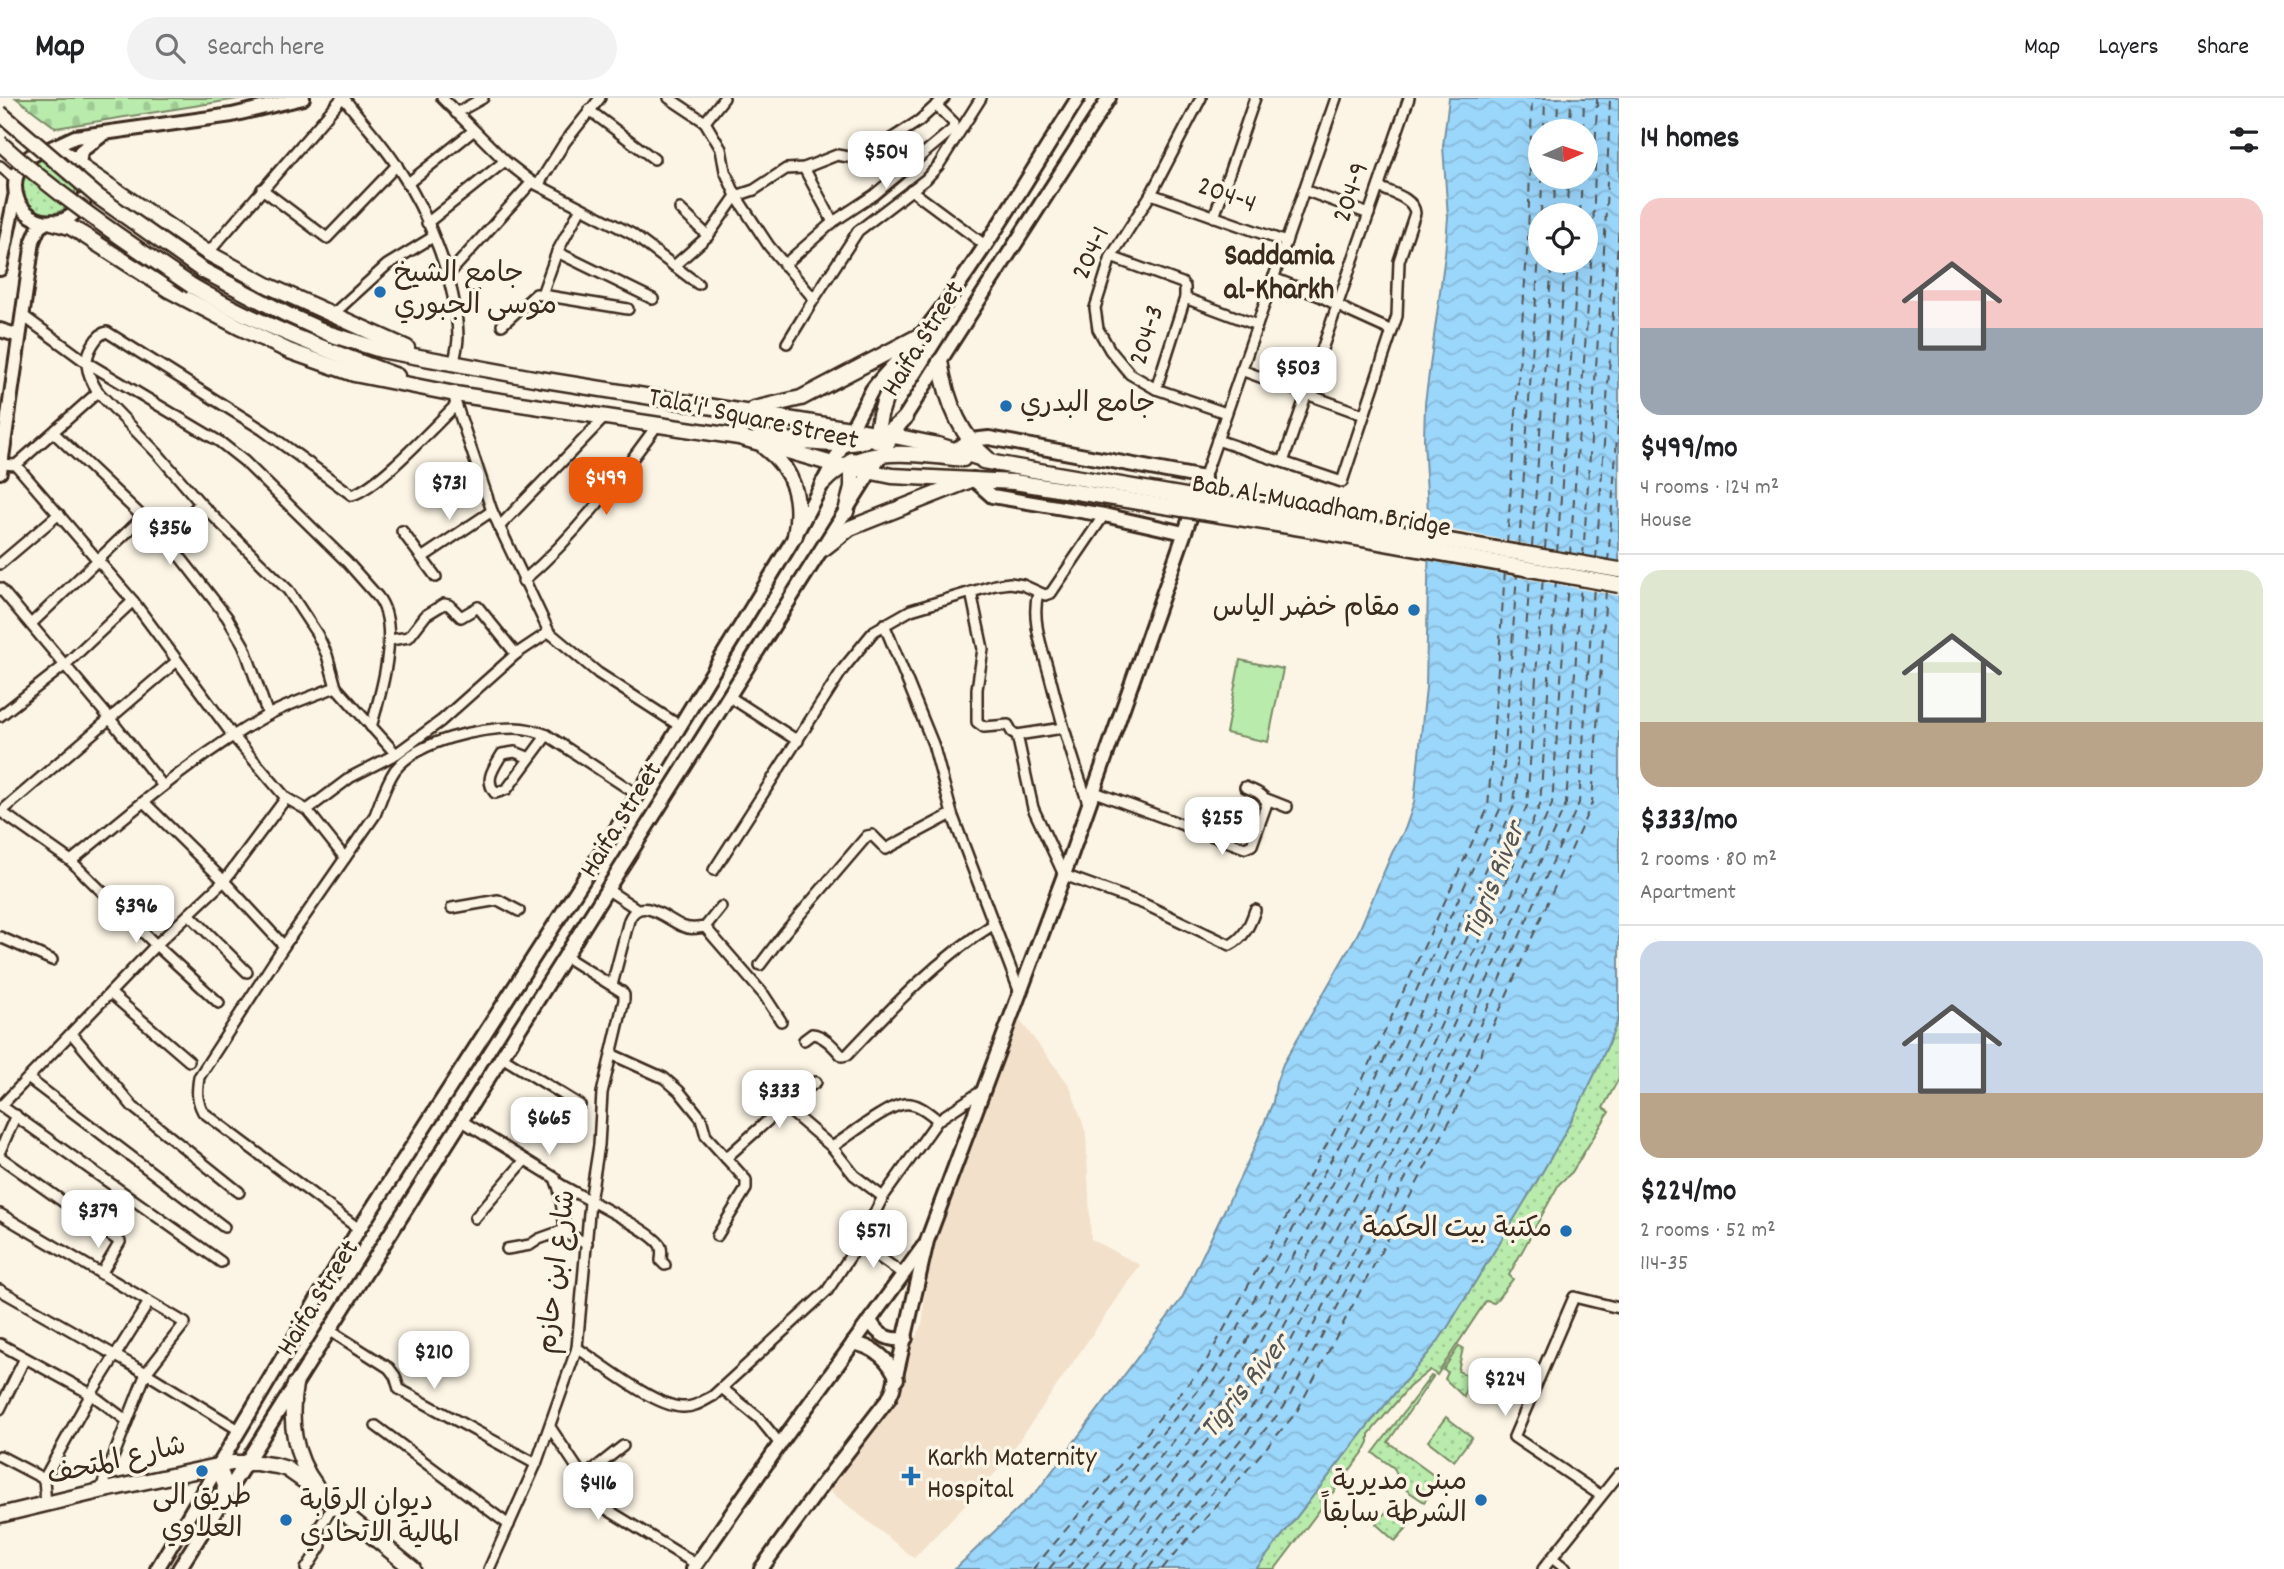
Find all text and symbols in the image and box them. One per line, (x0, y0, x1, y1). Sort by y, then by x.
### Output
search box (127, 17, 617, 80)
text: Map (35, 25, 85, 72)
icon: search (151, 29, 189, 67)
text: Search here (207, 30, 325, 67)
text: Map (2024, 31, 2060, 65)
text: Layers (2098, 31, 2159, 65)
text: Share (2197, 31, 2249, 65)
north arrow (1528, 119, 1598, 189)
map controls (1528, 119, 1598, 273)
text: 14 homes (1640, 119, 1739, 162)
icon: filters (2225, 121, 2263, 159)
pin: $504 (845, 132, 927, 191)
text: $504 (864, 137, 908, 170)
street label: 204-9 (1324, 157, 1382, 229)
street label: 204-4 (1191, 168, 1261, 226)
button: locate (1528, 203, 1598, 273)
street label: 204-1 (1063, 221, 1123, 287)
district label: Saddamia al-Kharkh (1224, 237, 1335, 314)
icon: home (1889, 243, 2015, 369)
place label: جامع الشيخ موسى الجبوري (394, 256, 557, 328)
street label: Haifa Street (874, 274, 976, 406)
marker: جامع الشيخ موسى الجبوري (372, 284, 388, 300)
street label: 204-3 (1121, 301, 1177, 371)
pin: $503 (1257, 348, 1339, 407)
text: $503 (1275, 353, 1321, 386)
street label: Tala'i' Square Street (644, 379, 862, 463)
place label: جامع البدري (1020, 386, 1155, 426)
marker: جامع البدري (998, 398, 1014, 414)
text: $499/mo (1640, 429, 1738, 472)
pin: $499 (565, 458, 647, 517)
pin: $731 (408, 462, 490, 522)
text: $499 (585, 463, 627, 496)
street label: Bab Al-Muaadham Bridge (1188, 466, 1454, 550)
text: $731 (431, 468, 467, 501)
text: 4 rooms · 124 m² (1640, 472, 1779, 505)
text: House (1640, 505, 1692, 538)
pin: $356 (129, 508, 211, 567)
text: $356 (148, 513, 192, 546)
place label: مقام خضر الياس (1213, 590, 1400, 630)
marker: مقام خضر الياس (1406, 602, 1422, 618)
icon: home (1889, 615, 2015, 741)
street label: Haifa Street (572, 755, 674, 887)
pin: $255 (1181, 798, 1263, 857)
text: $333/mo (1640, 801, 1738, 844)
text: $255 (1200, 803, 1244, 836)
water label: Tigris River (1453, 814, 1540, 947)
text: 2 rooms · 80 m² (1640, 844, 1777, 877)
text: Apartment (1640, 877, 1736, 910)
pin: $396 (95, 886, 177, 945)
text: $396 (114, 891, 158, 924)
icon: home (1889, 986, 2015, 1112)
pin: $333 (738, 1070, 820, 1130)
text: $333 (758, 1076, 800, 1109)
pin: $665 (508, 1098, 590, 1157)
text: $665 (527, 1103, 571, 1136)
text: $224/mo (1640, 1172, 1736, 1215)
street label: شارع ابن حازم (529, 1188, 589, 1356)
pin: $379 (57, 1190, 139, 1250)
text: $379 (77, 1196, 119, 1229)
pin: $571 (832, 1210, 914, 1270)
place label: مكتبة بيت الحكمة (1363, 1211, 1552, 1251)
text: 2 rooms · 52 m² (1640, 1215, 1776, 1248)
text: $571 (855, 1216, 891, 1249)
marker: مكتبة بيت الحكمة (1558, 1223, 1574, 1239)
street label: Haifa Street (269, 1233, 371, 1365)
text: 114-35 (1640, 1248, 1688, 1281)
water label: Tigris River (1191, 1324, 1304, 1450)
pin: $210 (393, 1332, 475, 1391)
text: $210 (414, 1337, 454, 1370)
pin: $224 (1464, 1358, 1546, 1418)
text: $224 (1484, 1364, 1526, 1397)
street label: شارع المتحف (44, 1428, 190, 1498)
place label: Karkh Maternity Hospital (927, 1440, 1097, 1512)
pin: $416 (557, 1462, 639, 1522)
marker: طريق الى العلاوي (194, 1463, 210, 1479)
place label: مبنى مديرية الشرطة سابقاً (1320, 1464, 1467, 1536)
marker: Karkh Maternity Hospital (901, 1466, 921, 1486)
text: $416 (579, 1468, 617, 1501)
place label: طريق الى العلاوي (152, 1479, 252, 1551)
place label: ديوان الرقابة المالية الاتحادي (300, 1484, 460, 1556)
marker: مبنى مديرية الشرطة سابقاً (1473, 1492, 1489, 1508)
marker: ديوان الرقابة المالية الاتحادي (278, 1512, 294, 1528)

